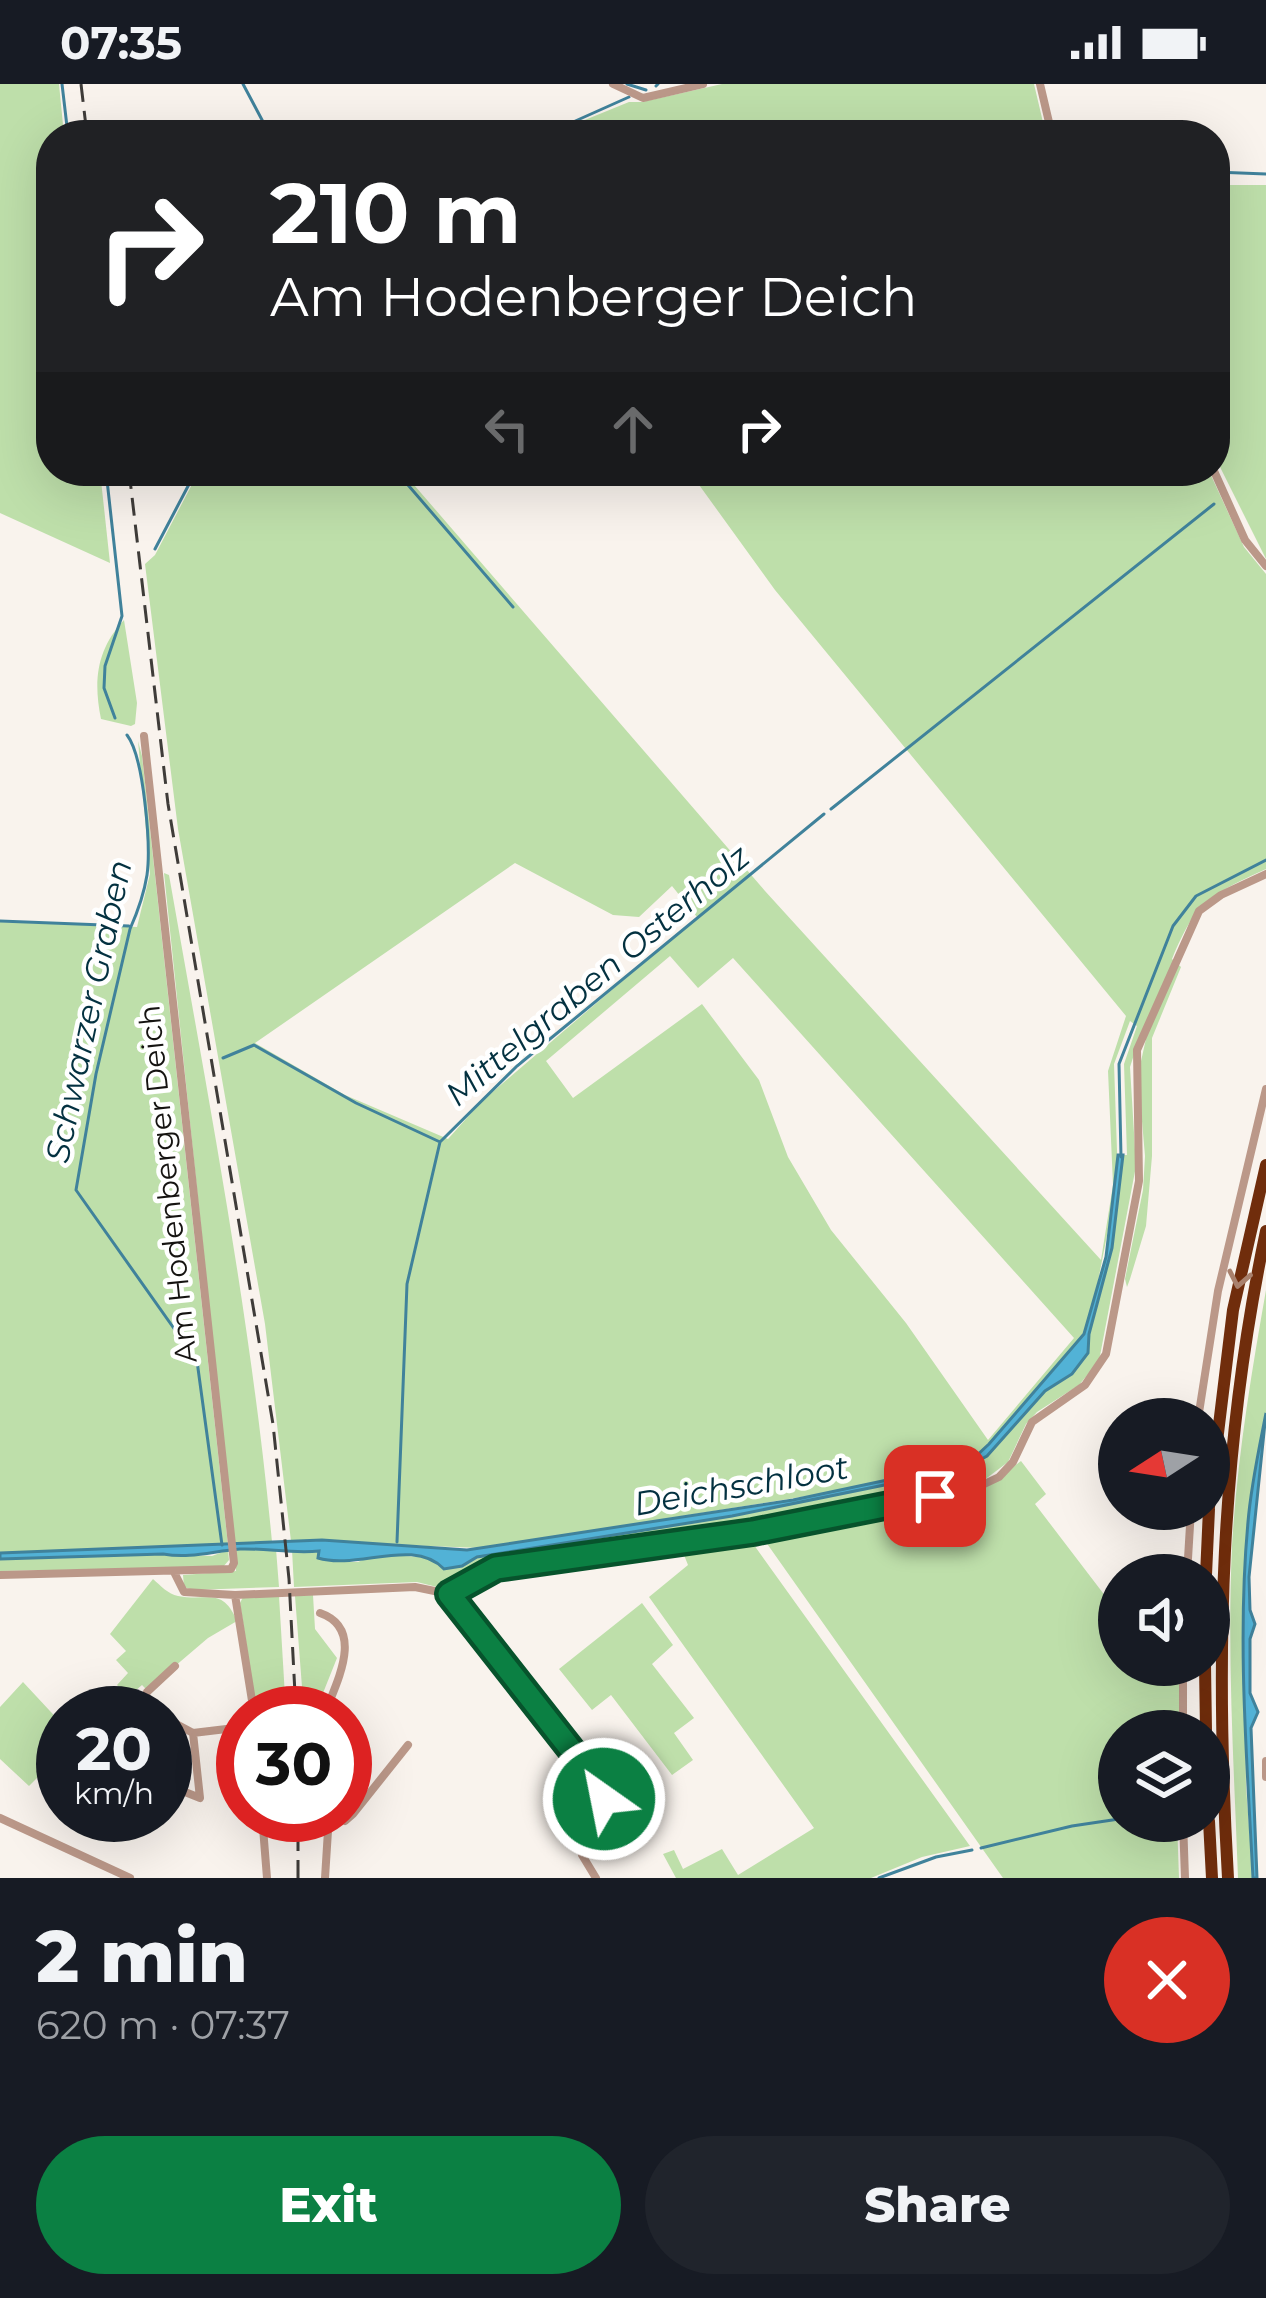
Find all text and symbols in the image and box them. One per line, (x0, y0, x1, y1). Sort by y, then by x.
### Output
text: 07:35 (60, 15, 182, 70)
text: 210 m (270, 162, 521, 264)
icon: right (72, 168, 228, 324)
text: Am Hodenberger Deich (270, 264, 918, 330)
icon: left (474, 396, 540, 462)
icon: ahead (600, 396, 666, 462)
icon: right (726, 396, 792, 462)
water label: Mittelgraben Osterholz (437, 835, 758, 1114)
water label: Schwarzer Graben (36, 856, 140, 1166)
street label: Am Hodenberger Deich (130, 1003, 205, 1365)
one-way arrow (1227, 1268, 1253, 1288)
north arrow (1098, 1398, 1230, 1530)
map controls (1098, 1398, 1230, 1842)
pin (884, 1445, 986, 1547)
water label: Deichschloot (631, 1446, 851, 1524)
icon: arrive (902, 1463, 968, 1529)
button: sound (1098, 1554, 1230, 1686)
speed limit sign: 30 (216, 1686, 372, 1842)
button: layers (1098, 1710, 1230, 1842)
text: 20 (76, 1712, 152, 1785)
position arrow (541, 1736, 667, 1862)
text: km/h (74, 1775, 154, 1812)
text: 2 min (36, 1912, 248, 2000)
button: close (1104, 1917, 1230, 2043)
text: 620 m · 07:37 (36, 2001, 290, 2049)
button: Exit (36, 2136, 621, 2274)
button: Share (645, 2136, 1230, 2274)

